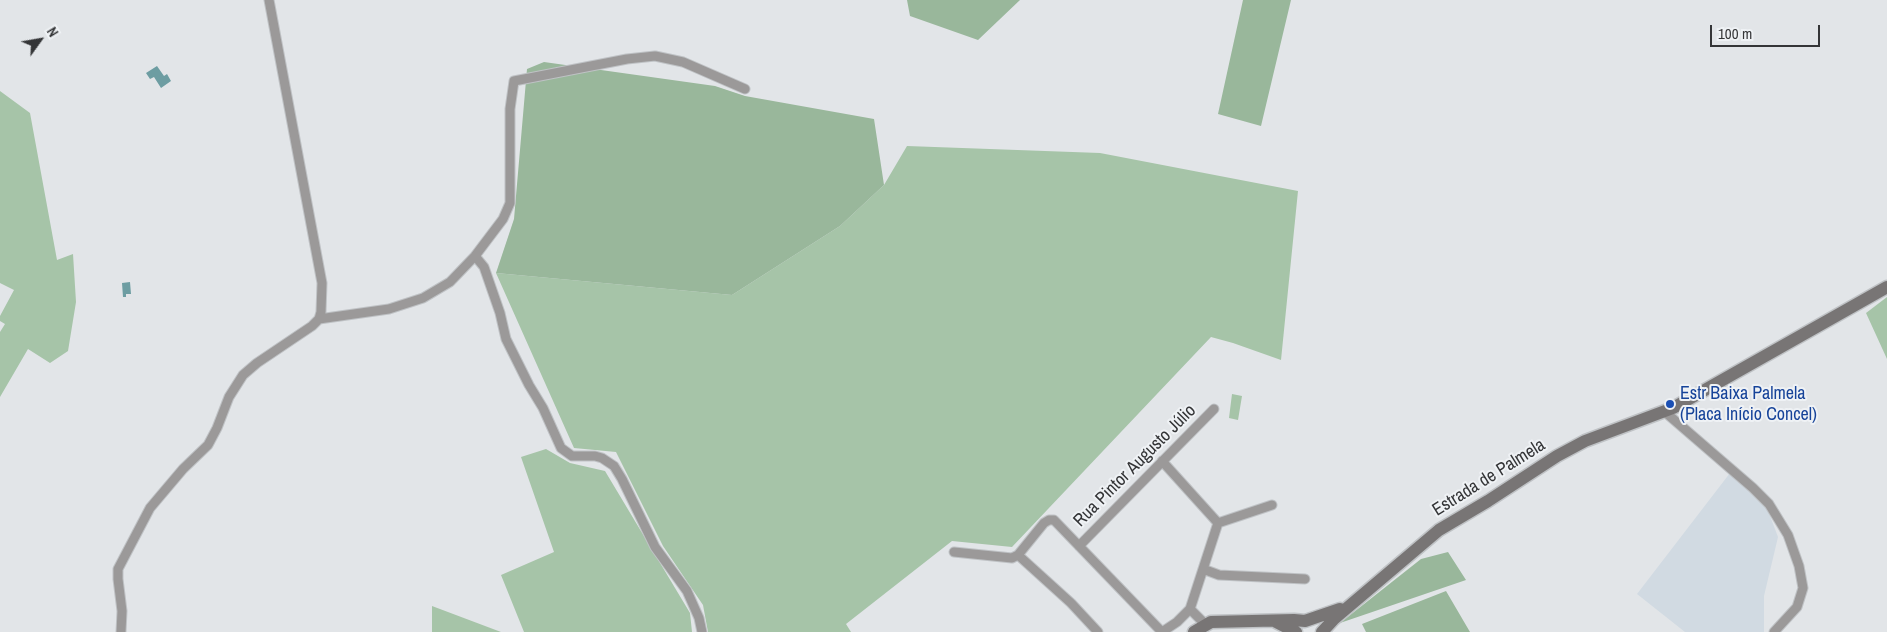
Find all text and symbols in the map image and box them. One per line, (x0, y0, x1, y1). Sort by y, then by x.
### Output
north arrow (15, 15, 65, 65)
scale bar (1712, 15, 1822, 47)
text: 100 m (1718, 23, 1752, 44)
text: N (43, 24, 63, 40)
place label: Estr Baixa Palmela (Placa Início Concel) (1680, 383, 1817, 426)
marker: Estr Baixa Palmela (Placa Início Concel) (1664, 398, 1676, 410)
street label: Rua Pintor Augusto Júlio (1069, 400, 1201, 532)
street label: Estrada de Palmela (1429, 435, 1549, 521)

